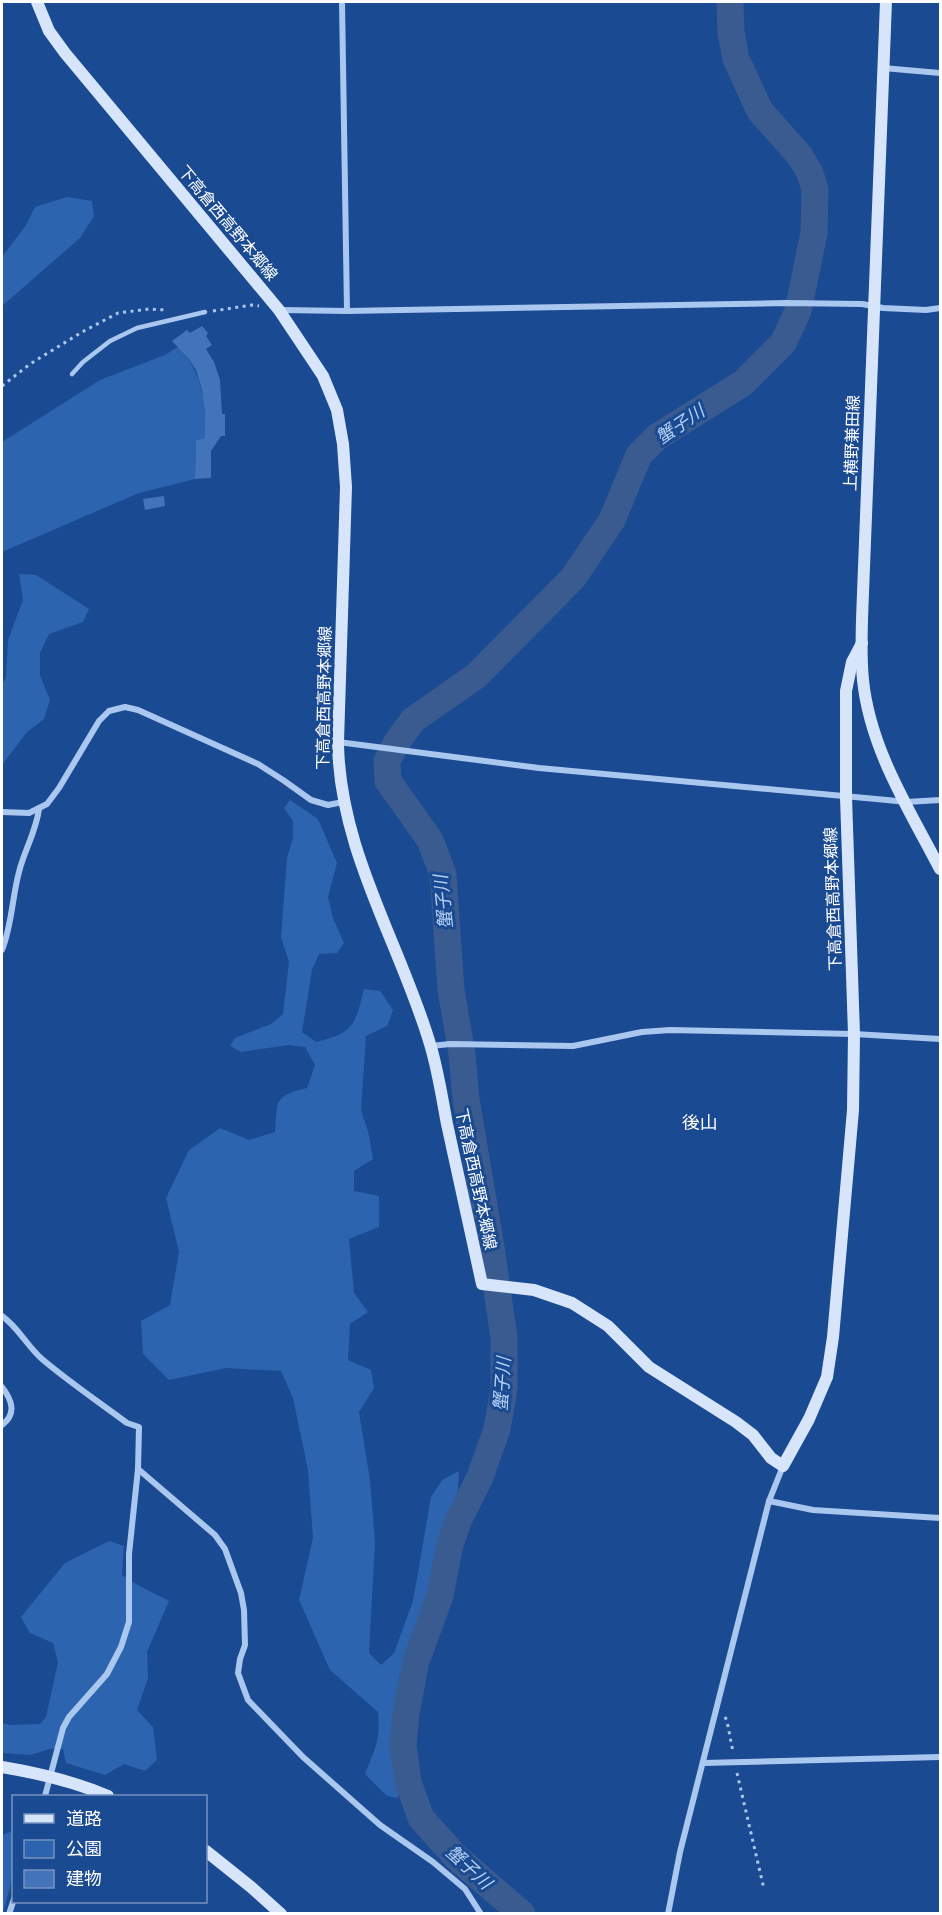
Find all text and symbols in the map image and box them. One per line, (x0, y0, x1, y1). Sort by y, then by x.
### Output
street label: 下高倉西高野本郷線 (174, 161, 282, 285)
street label: 上横野兼田線 (840, 395, 864, 491)
water label: 蟹子川 (651, 398, 710, 449)
street label: 下高倉西高野本郷線 (312, 626, 336, 770)
street label: 下高倉西高野本郷線 (820, 827, 846, 971)
water label: 蟹子川 (429, 872, 457, 930)
street label: 下高倉西高野本郷線 (451, 1106, 501, 1252)
district label: 後山 (682, 1111, 718, 1134)
water label: 蟹子川 (489, 1354, 515, 1412)
legend (12, 1795, 207, 1903)
text: 道路 (66, 1807, 102, 1830)
text: 公園 (66, 1837, 102, 1860)
water label: 蟹子川 (441, 1840, 498, 1895)
text: 建物 (66, 1867, 102, 1890)

